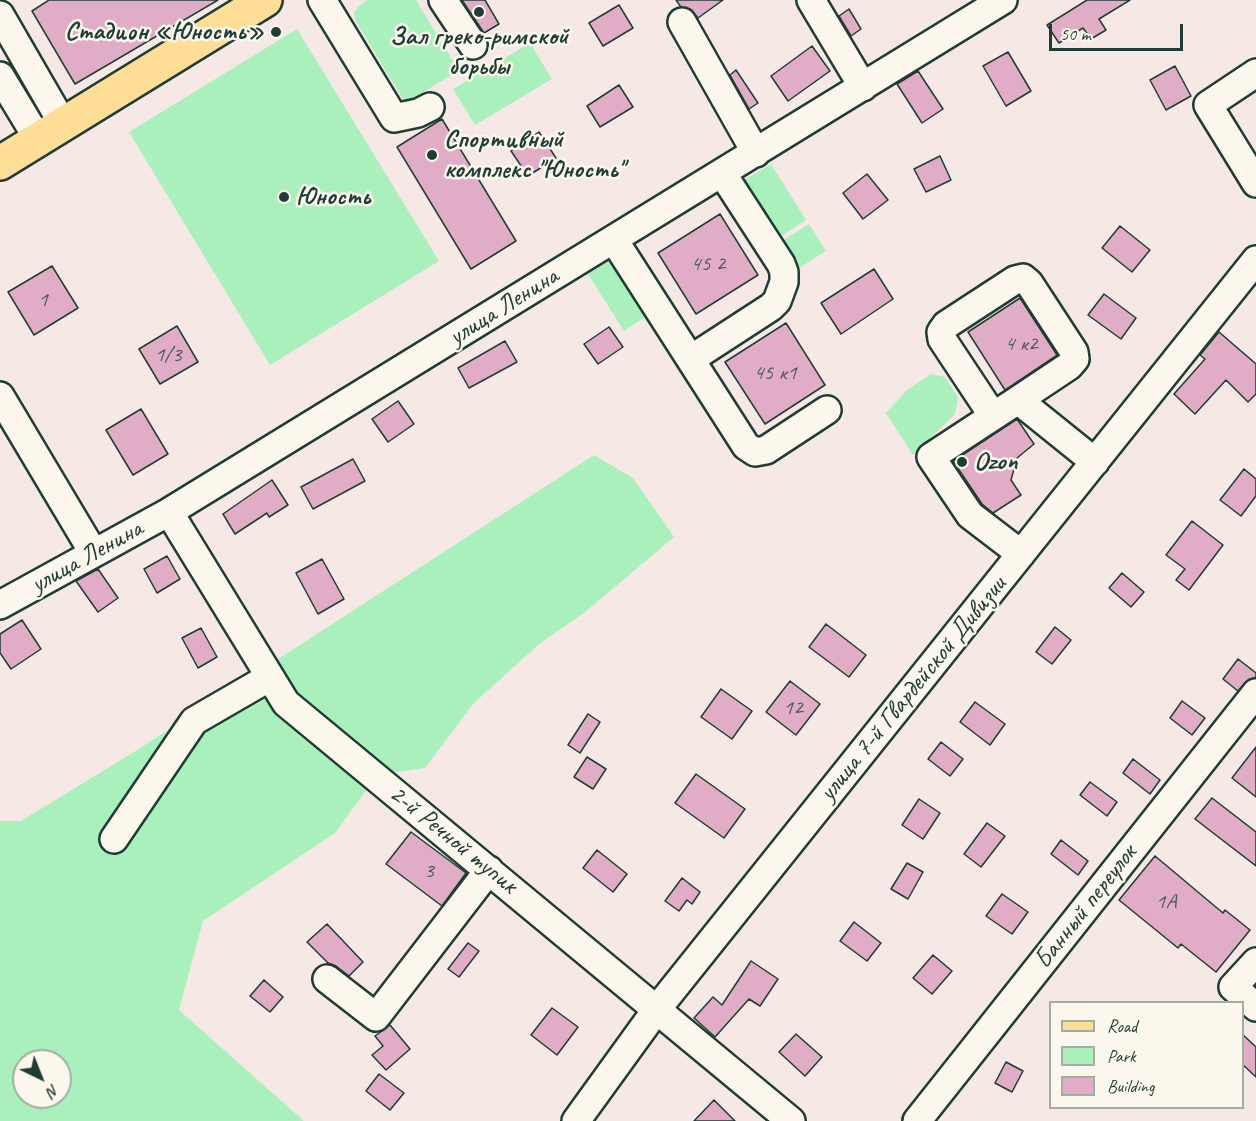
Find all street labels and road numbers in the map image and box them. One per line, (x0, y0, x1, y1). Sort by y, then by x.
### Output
street label: улица Ленина (443, 261, 565, 353)
street label: улица Ленина (26, 513, 148, 601)
street label: улица 7-й Гвардейской Дивизии (813, 570, 1013, 808)
street label: 2-й Речной тупик (382, 779, 524, 901)
street label: Банный переулок (1028, 839, 1144, 975)

